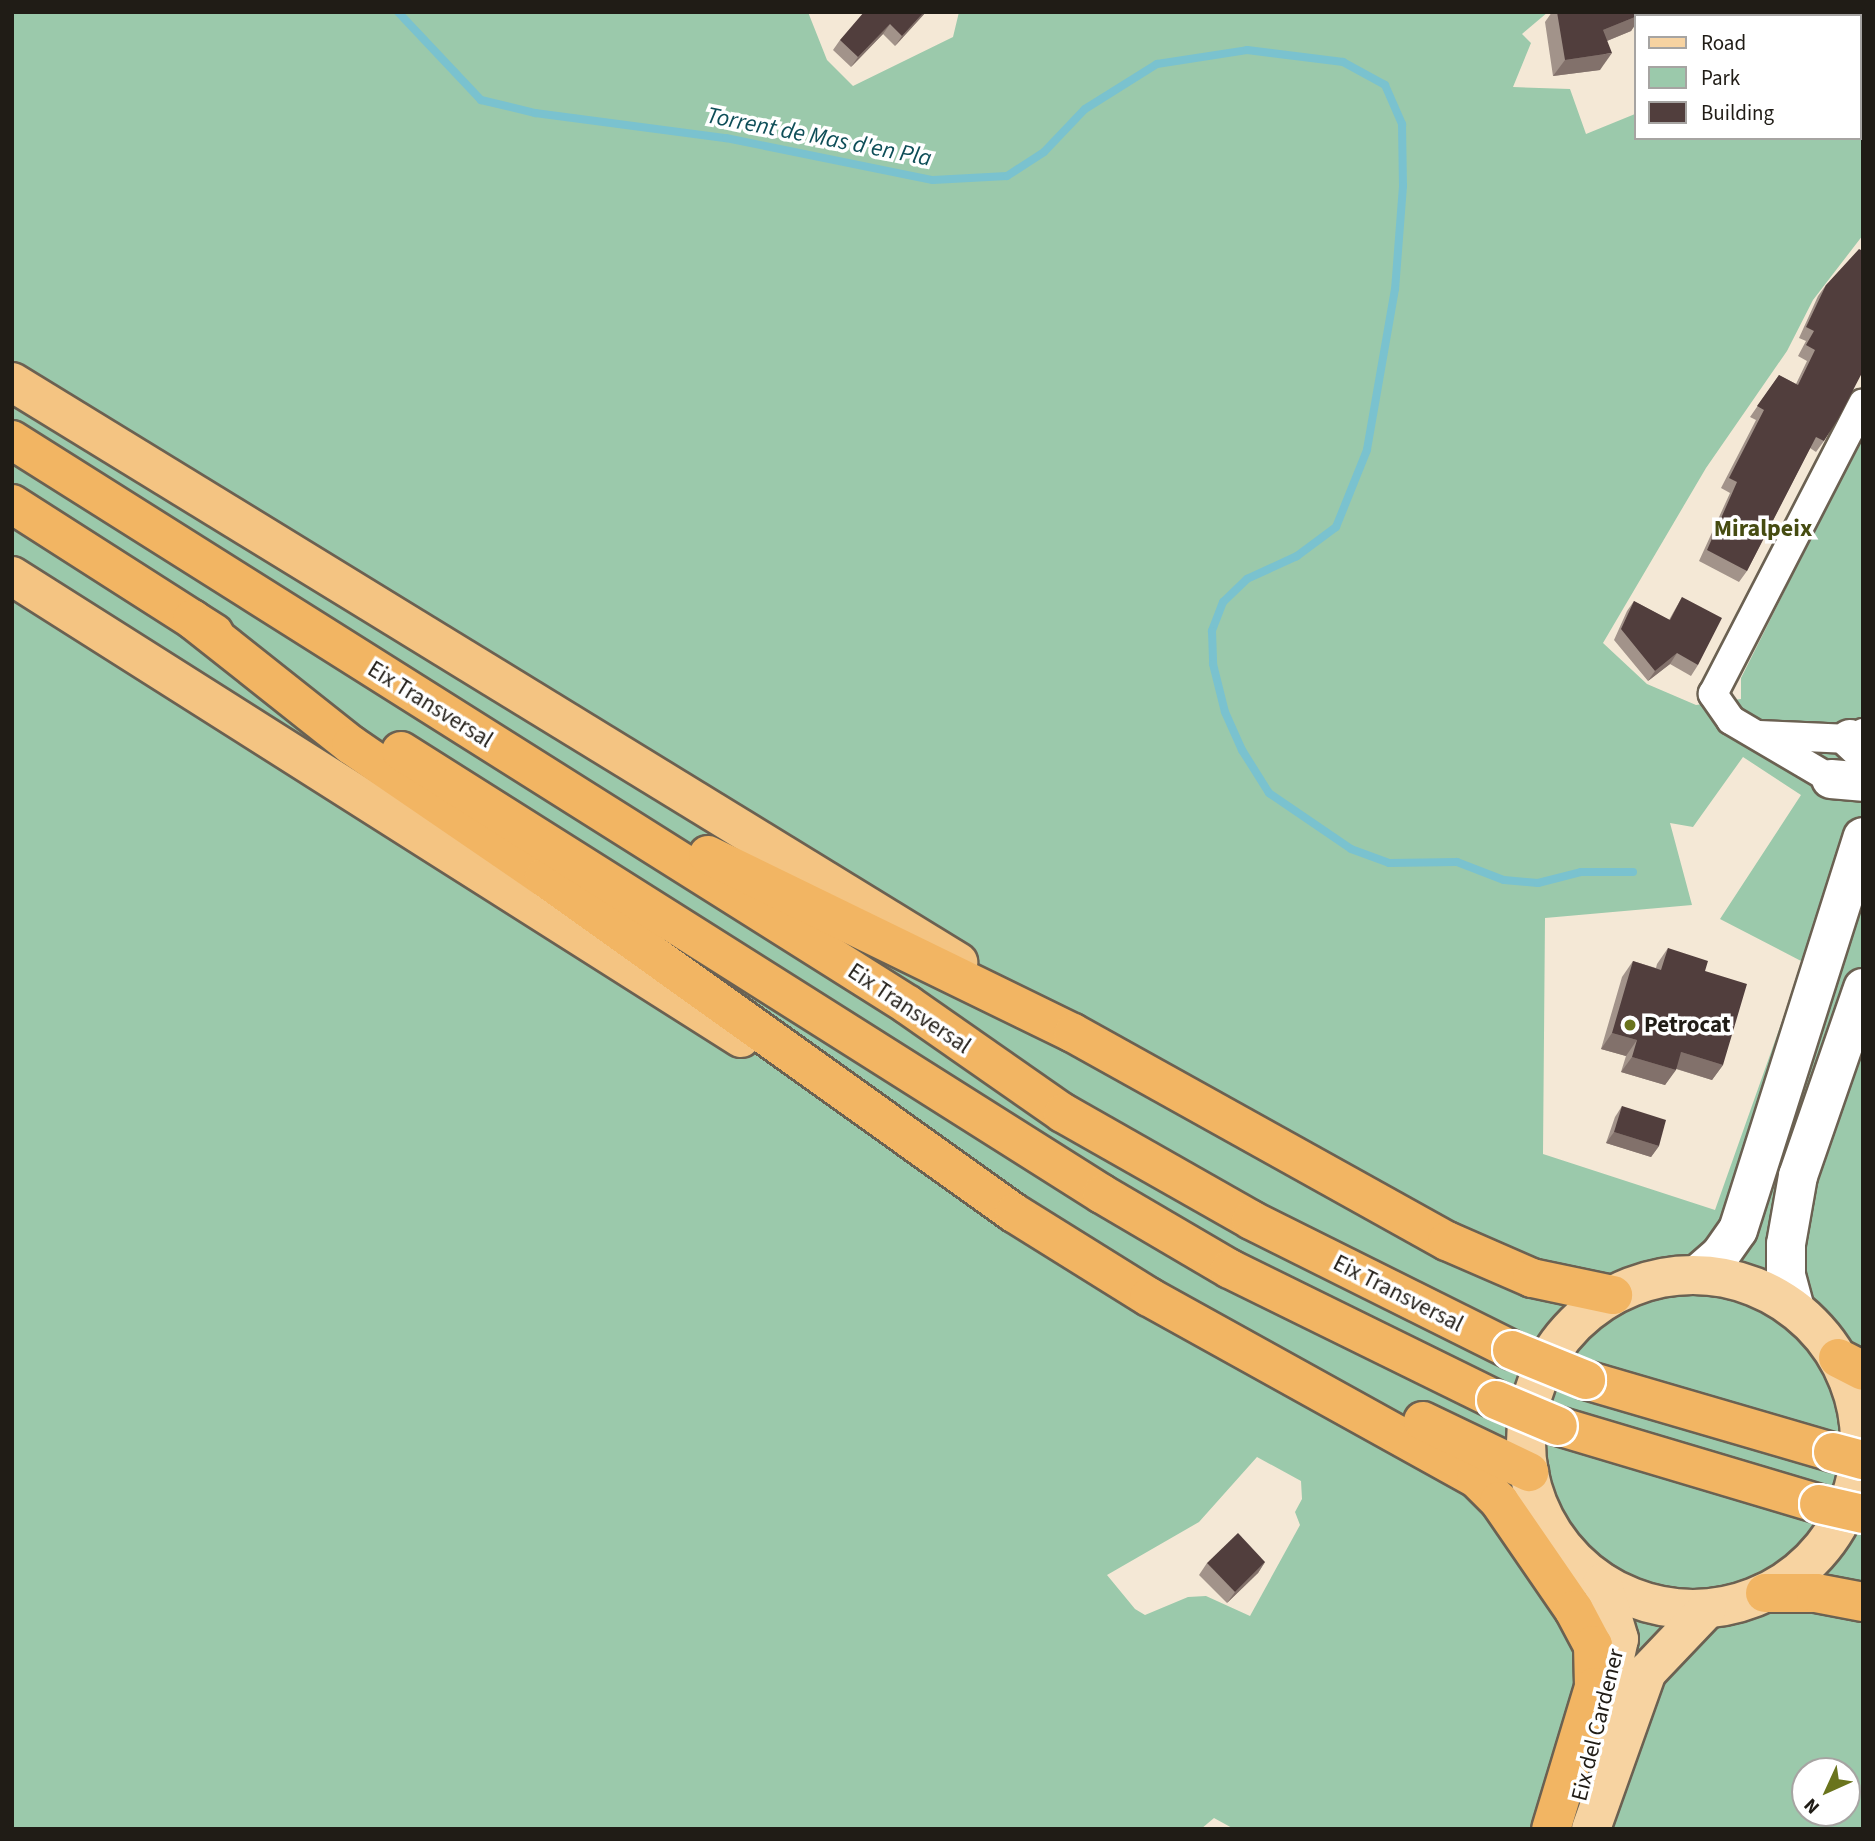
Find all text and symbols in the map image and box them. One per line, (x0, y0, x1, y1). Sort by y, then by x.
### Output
legend (1633, 14, 1861, 140)
text: Road (1701, 28, 1746, 58)
text: Park (1701, 63, 1740, 93)
text: Building (1701, 98, 1774, 128)
water label: Torrent de Mas d'en Pla (704, 101, 934, 173)
district label: Miralpeix (1714, 515, 1812, 543)
street label: Eix Transversal (362, 656, 498, 754)
street label: Eix Transversal (842, 958, 976, 1060)
place label: Petrocat (1644, 1011, 1730, 1039)
marker: Petrocat (1622, 1017, 1638, 1033)
street label: Eix Transversal (1328, 1249, 1468, 1339)
street label: Eix del Cardener (1566, 1646, 1630, 1804)
north arrow (1791, 1757, 1861, 1827)
text: N (1798, 1792, 1826, 1820)

